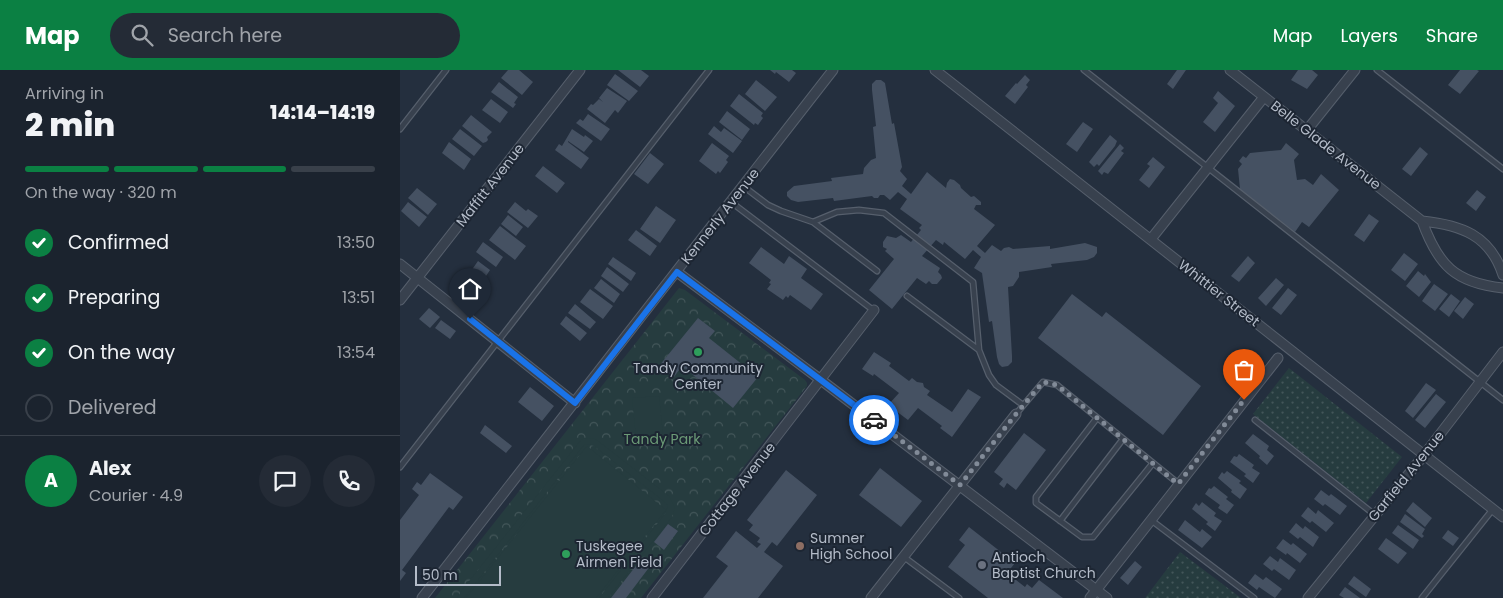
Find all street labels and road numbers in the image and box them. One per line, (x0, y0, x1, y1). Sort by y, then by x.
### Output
street label: Belle Glade Avenue (1267, 96, 1386, 195)
street label: Maffitt Avenue (451, 139, 529, 231)
street label: Kennerly Avenue (676, 164, 764, 268)
street label: Whittier Street (1174, 255, 1264, 331)
street label: Garfield Avenue (1363, 426, 1449, 526)
street label: Cottage Avenue (694, 438, 780, 540)

